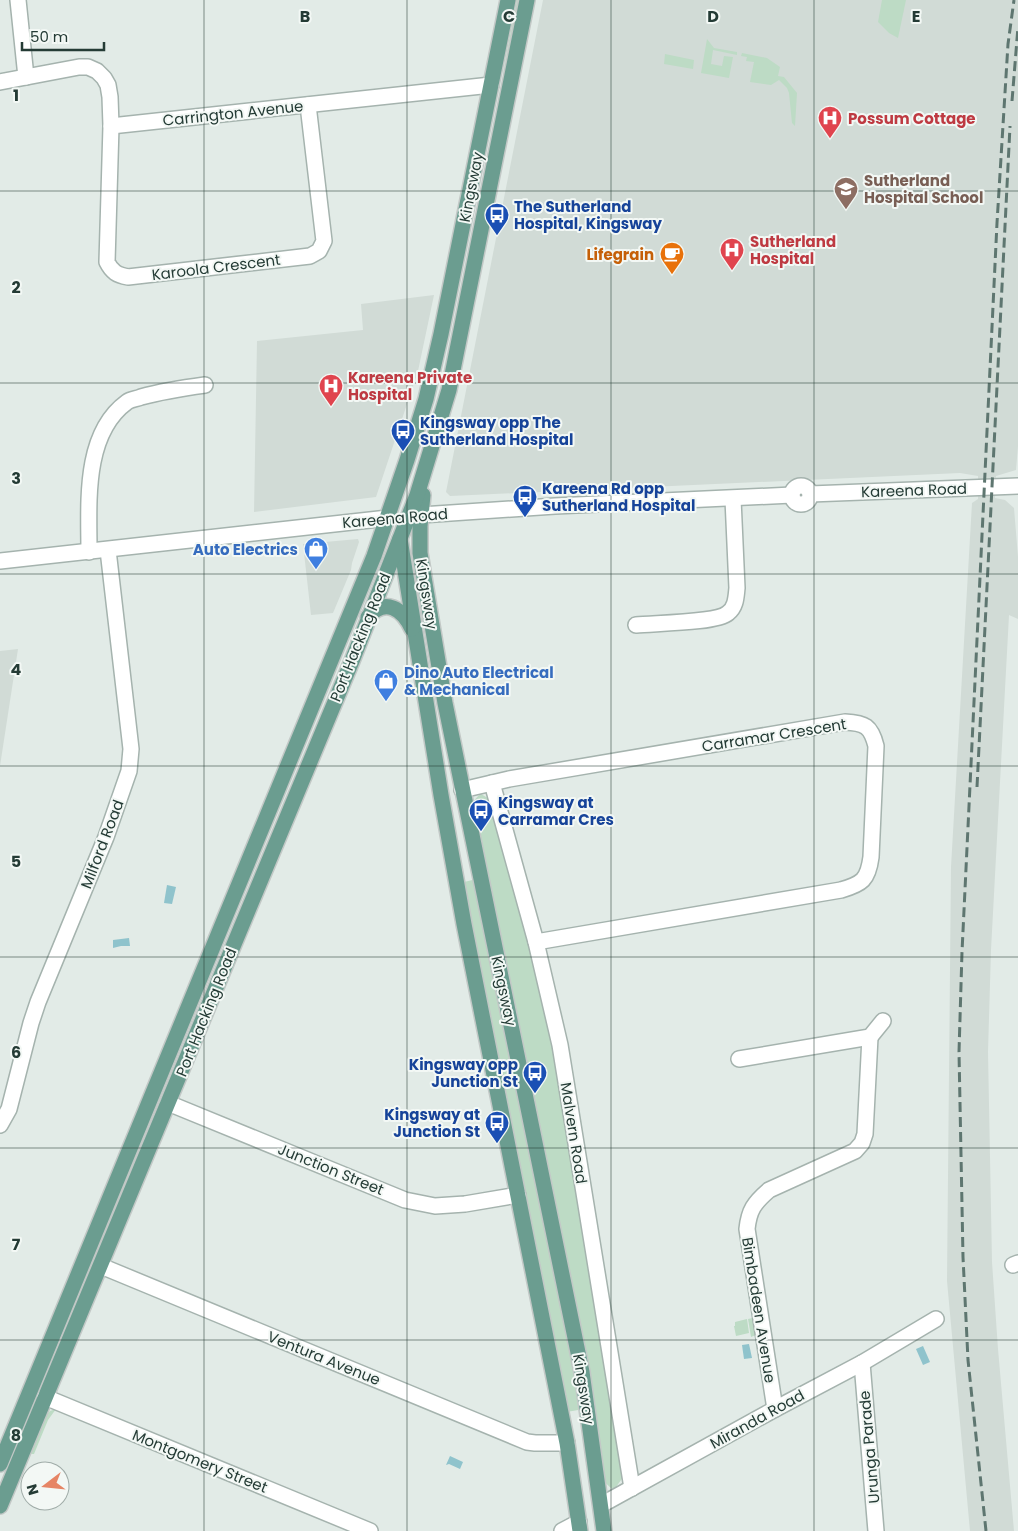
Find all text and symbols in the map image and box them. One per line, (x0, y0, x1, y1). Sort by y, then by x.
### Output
text: B (300, 5, 310, 28)
text: C (503, 5, 515, 28)
text: D (707, 5, 719, 28)
text: E (912, 5, 920, 28)
scale bar (22, 20, 105, 52)
text: 50 m (30, 26, 68, 47)
text: 1 (13, 84, 19, 107)
street label: Carrington Avenue (162, 95, 304, 131)
hospital icon: Possum Cottage (817, 105, 843, 139)
place label: Possum Cottage (848, 108, 976, 129)
street label: Kingsway (454, 150, 488, 224)
place label: Sutherland Hospital School (864, 170, 983, 208)
school or university icon: Sutherland Hospital School (833, 176, 859, 210)
place label: The Sutherland Hospital, Kingsway (514, 196, 662, 234)
bus stop icon: The Sutherland Hospital, Kingsway (484, 202, 510, 236)
place label: Sutherland Hospital (750, 231, 836, 269)
hospital icon: Sutherland Hospital (719, 237, 745, 271)
cafe icon: Lifegrain (659, 241, 685, 275)
place label: Lifegrain (586, 244, 654, 265)
street label: Karoola Crescent (150, 249, 282, 285)
text: 2 (11, 276, 21, 299)
place label: Kareena Private Hospital (348, 367, 472, 405)
hospital icon: Kareena Private Hospital (318, 373, 344, 407)
place label: Kingsway opp The Sutherland Hospital (420, 412, 573, 450)
bus stop icon: Kingsway opp The Sutherland Hospital (390, 418, 416, 452)
text: 3 (11, 467, 21, 490)
place label: Kareena Rd opp Sutherland Hospital (542, 478, 695, 516)
street label: Kareena Road (861, 478, 967, 502)
bus stop icon: Kareena Rd opp Sutherland Hospital (512, 484, 538, 518)
street label: Kareena Road (341, 503, 449, 533)
shop icon: Auto Electrics (303, 536, 329, 570)
place label: Auto Electrics (193, 539, 298, 560)
street label: Kingsway (411, 557, 443, 631)
street label: Port Hacking Road (325, 569, 395, 705)
text: 4 (11, 658, 22, 681)
place label: Dino Auto Electrical & Mechanical (404, 662, 554, 700)
shop icon: Dino Auto Electrical & Mechanical (373, 668, 399, 702)
street label: Carramar Crescent (700, 713, 848, 757)
place label: Kingsway at Carramar Cres (498, 792, 614, 830)
street label: Milford Road (75, 797, 129, 891)
bus stop icon: Kingsway at Carramar Cres (468, 798, 494, 832)
text: 5 (11, 850, 21, 873)
street label: Port Hacking Road (171, 944, 241, 1080)
street label: Kingsway (486, 954, 522, 1029)
text: 6 (11, 1041, 21, 1064)
place label: Kingsway opp Junction St (409, 1054, 518, 1092)
bus stop icon: Kingsway opp Junction St (522, 1060, 548, 1094)
street label: Malvern Road (556, 1081, 592, 1185)
place label: Kingsway at Junction St (384, 1104, 480, 1142)
bus stop icon: Kingsway at Junction St (484, 1110, 510, 1144)
street label: Junction Street (275, 1138, 387, 1200)
text: 7 (12, 1233, 21, 1256)
street label: Bimbadeen Avenue (737, 1236, 781, 1384)
street label: Ventura Avenue (264, 1326, 384, 1390)
street label: Kingsway (568, 1352, 600, 1426)
street label: Miranda Road (706, 1384, 808, 1454)
street label: Urunga Parade (854, 1390, 884, 1504)
text: 8 (11, 1424, 21, 1447)
street label: Montgomery Street (129, 1424, 271, 1498)
north arrow (20, 1461, 70, 1511)
text: N (21, 1482, 44, 1497)

